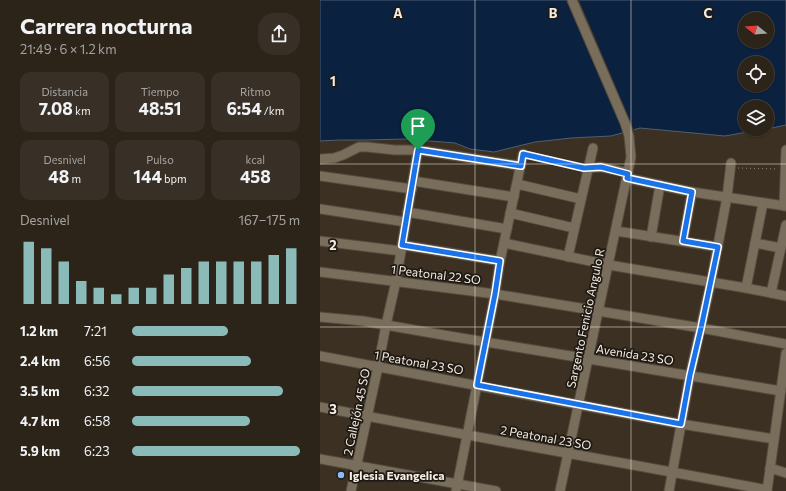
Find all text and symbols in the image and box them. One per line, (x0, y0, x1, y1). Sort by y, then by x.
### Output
text: A (393, 5, 403, 21)
text: B (549, 5, 558, 21)
text: C (704, 5, 713, 21)
text: Carrera nocturna (20, 12, 192, 39)
north arrow (738, 12, 774, 48)
map controls (738, 12, 774, 136)
button: share (258, 13, 300, 55)
text: 21:49 · 6 × 1.2 km (20, 41, 117, 57)
button: locate (738, 56, 774, 92)
text: 1 (330, 73, 336, 89)
text: Distancia (41, 85, 88, 98)
text: Tiempo (141, 85, 179, 98)
text: Ritmo (240, 85, 271, 98)
text: 7.08 (39, 98, 73, 119)
text: 48:51 (138, 98, 182, 119)
text: 6:54 (226, 98, 262, 119)
button: layers (738, 100, 774, 136)
text: km (73, 104, 91, 117)
text: /km (262, 104, 284, 117)
pin (401, 109, 435, 150)
icon: arrive (407, 115, 429, 137)
text: Desnivel (44, 153, 86, 166)
text: Pulso (146, 153, 174, 166)
text: kcal (245, 153, 265, 166)
text: 48 (48, 166, 69, 187)
text: 144 (133, 166, 162, 187)
text: 458 (240, 166, 271, 187)
text: m (69, 172, 81, 185)
text: bpm (162, 172, 187, 185)
text: Desnivel (20, 212, 70, 228)
text: 167–175 m (238, 212, 300, 228)
text: 2 (329, 237, 337, 253)
street label: Sargento Fenicio Angulo R (563, 247, 607, 389)
street label: 1 Peatonal 22 SO (390, 262, 482, 286)
text: 1.2 km (20, 323, 58, 339)
text: 7:21 (84, 323, 107, 339)
street label: Avenida 23 SO (595, 341, 675, 367)
street label: 1 Peatonal 23 SO (373, 347, 465, 377)
text: 2.4 km (20, 353, 60, 369)
text: 6:56 (84, 353, 110, 369)
street label: 2 Callejón 45 SO (340, 367, 372, 457)
text: 3.5 km (20, 383, 60, 399)
text: 6:32 (84, 383, 110, 399)
text: 3 (329, 401, 337, 417)
text: 4.7 km (20, 413, 60, 429)
text: 6:58 (84, 413, 110, 429)
street label: 2 Peatonal 23 SO (499, 422, 593, 452)
text: 5.9 km (20, 443, 60, 459)
text: 6:23 (84, 443, 110, 459)
place label: Iglesia Evangelica (349, 468, 445, 482)
marker: Iglesia Evangelica (336, 470, 346, 480)

